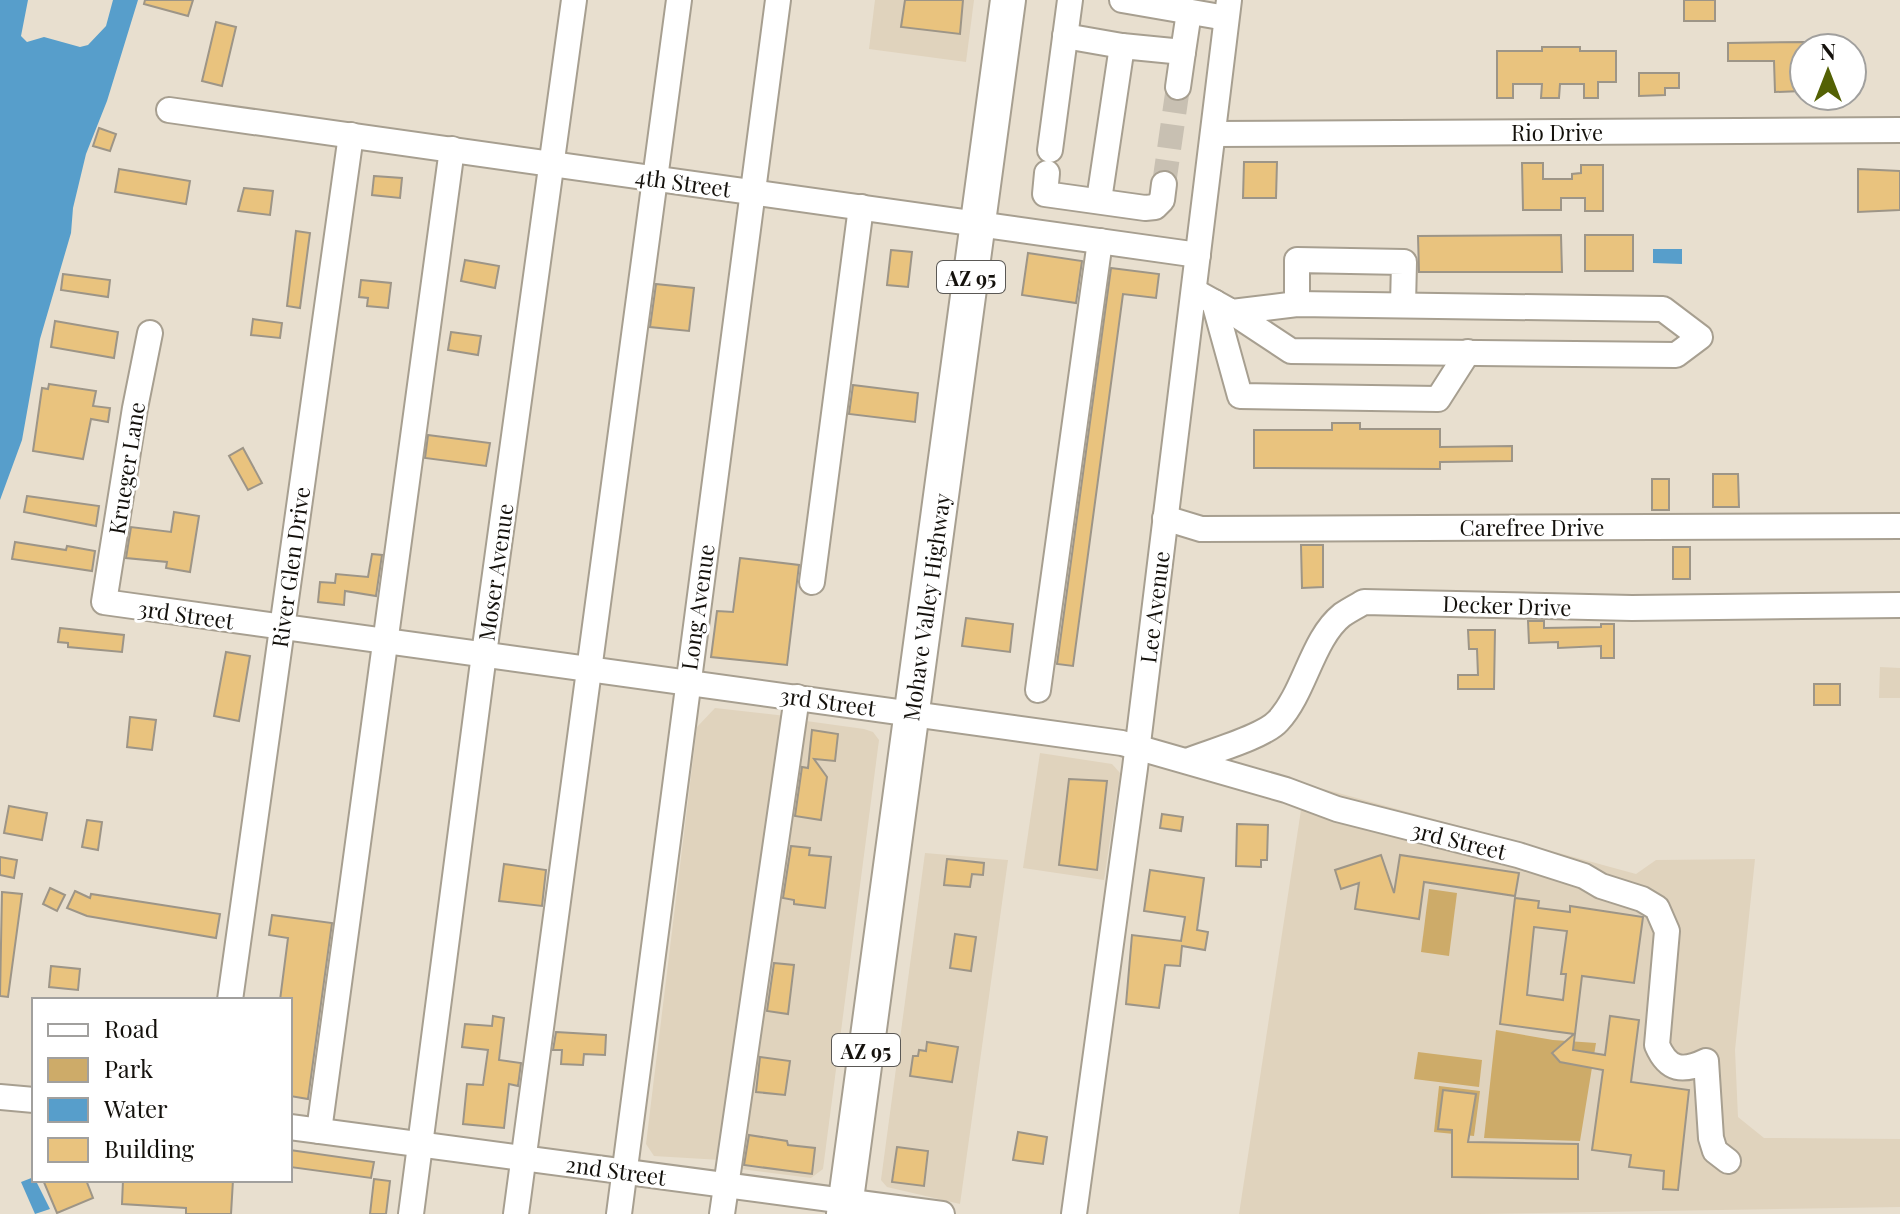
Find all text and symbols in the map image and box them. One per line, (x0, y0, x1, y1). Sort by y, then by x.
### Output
north arrow (1788, 32, 1868, 112)
text: N (1820, 36, 1836, 66)
street label: Rio Drive (1511, 117, 1603, 147)
street label: 4th Street (633, 160, 734, 204)
road number: AZ 95 (937, 261, 1005, 293)
street label: Krueger Lane (101, 400, 151, 536)
street label: River Glen Drive (264, 485, 316, 649)
street label: Mohave Valley Highway (895, 491, 957, 723)
street label: Moser Avenue (471, 501, 519, 643)
street label: Carefree Drive (1460, 512, 1604, 542)
street label: Long Avenue (673, 542, 721, 672)
street label: Lee Avenue (1132, 549, 1176, 665)
street label: Decker Drive (1442, 588, 1572, 622)
street label: 3rd Street (136, 592, 237, 636)
street label: 3rd Street (778, 679, 879, 723)
street label: 3rd Street (1409, 814, 1511, 867)
legend (32, 998, 292, 1182)
text: Road (104, 1012, 159, 1044)
road number: AZ 95 (832, 1034, 900, 1066)
text: Park (104, 1052, 154, 1084)
text: Water (103, 1092, 168, 1124)
text: Building (104, 1132, 195, 1164)
street label: 2nd Street (564, 1148, 669, 1192)

